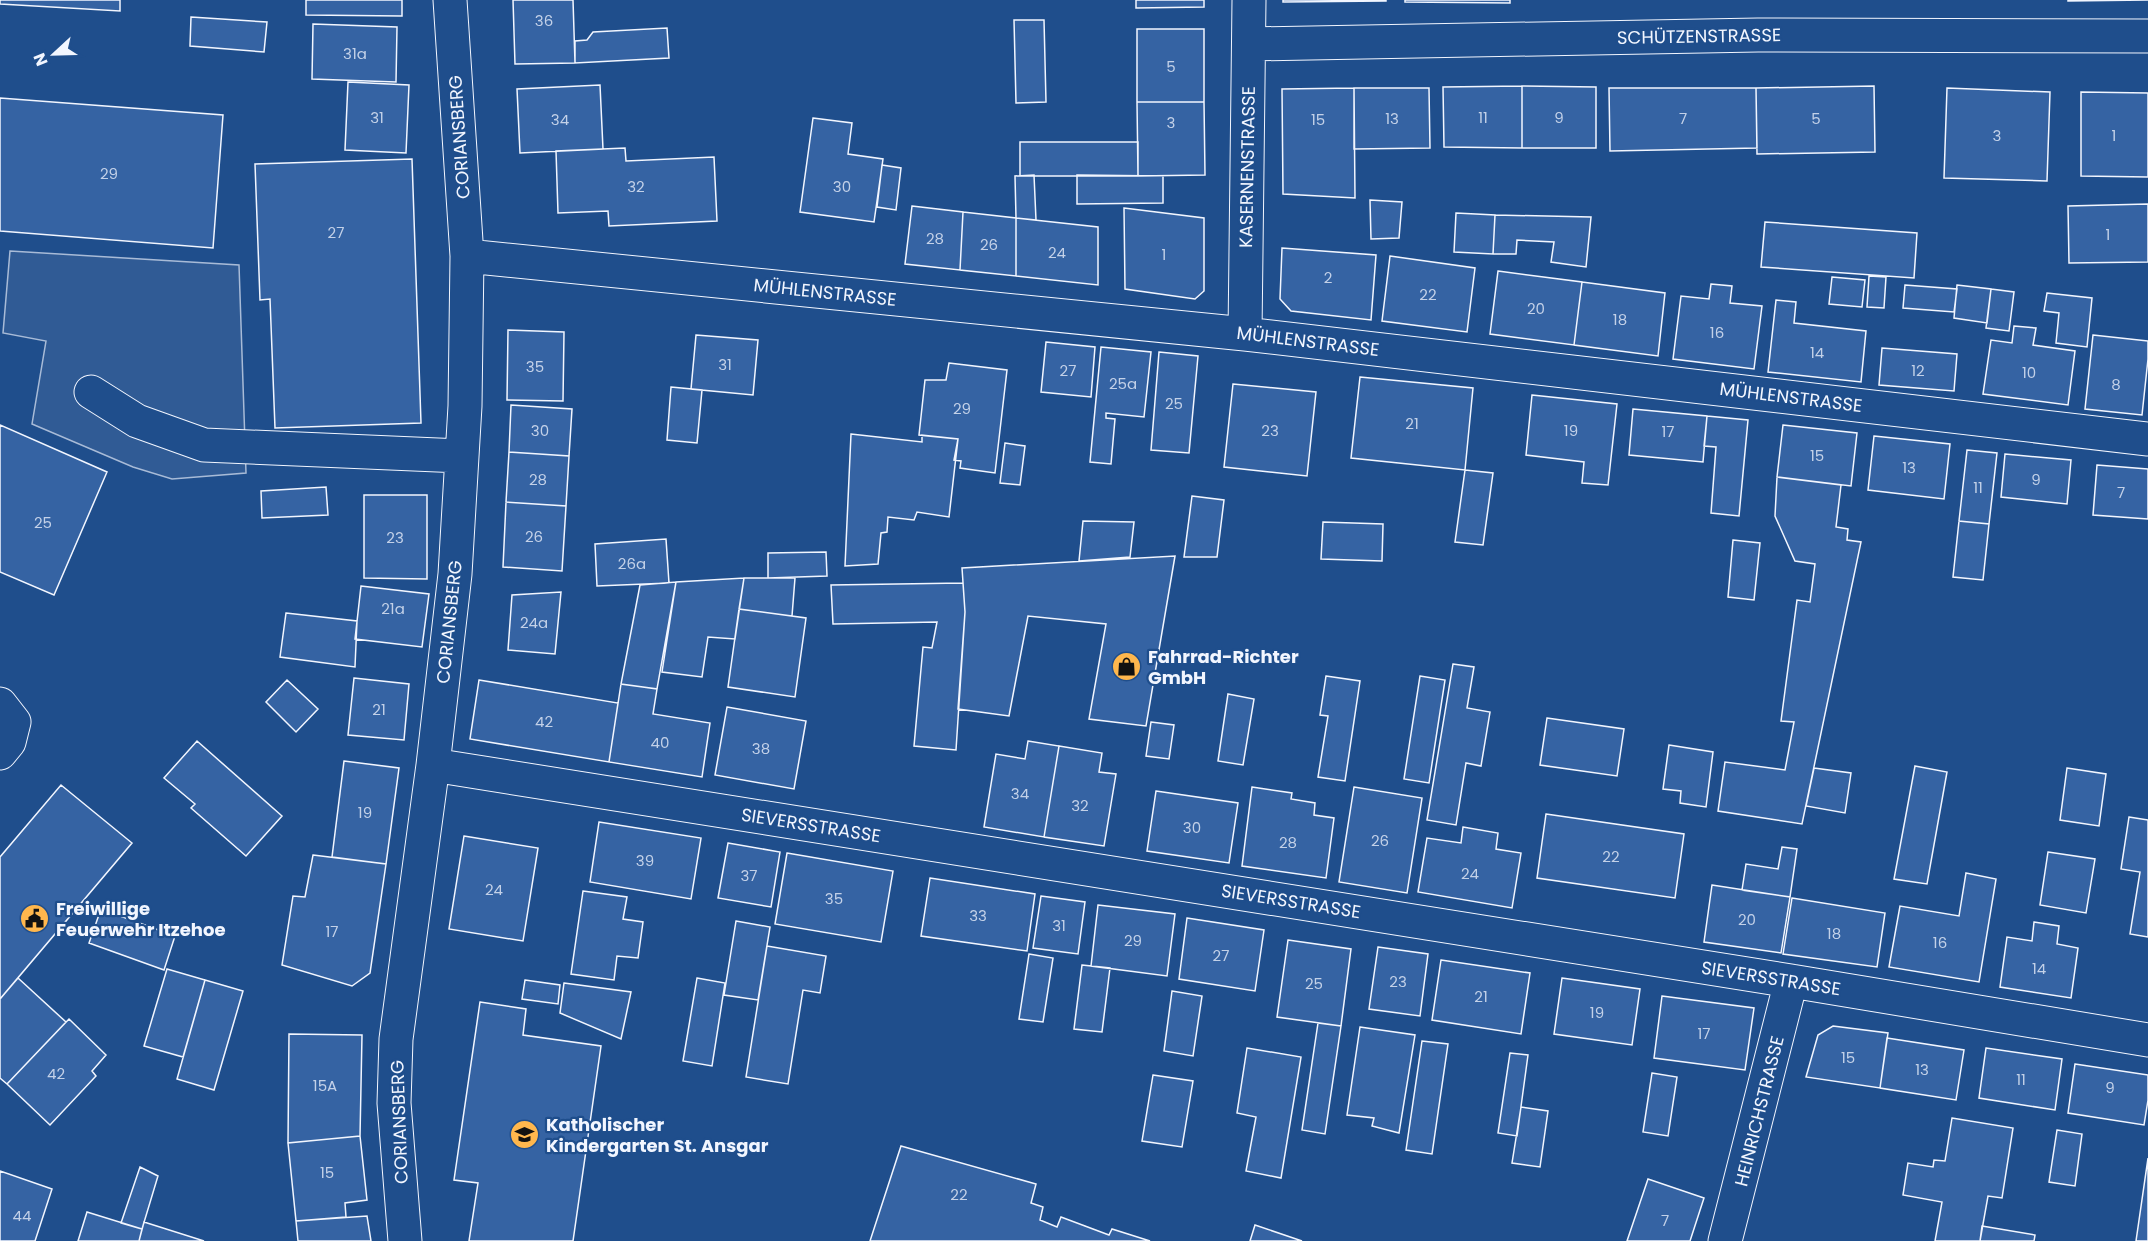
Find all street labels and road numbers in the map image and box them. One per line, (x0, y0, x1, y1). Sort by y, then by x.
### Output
street label: SCHÜTZENSTRASSE (1617, 22, 1781, 50)
street label: CORIANSBERG (442, 74, 476, 200)
street label: KASERNENSTRASSE (1233, 86, 1261, 248)
street label: MÜHLENSTRASSE (752, 272, 898, 312)
street label: MÜHLENSTRASSE (1235, 320, 1381, 362)
street label: MÜHLENSTRASSE (1718, 376, 1864, 418)
street label: CORIANSBERG (430, 559, 468, 685)
street label: SIEVERSSTRASSE (739, 802, 883, 848)
street label: SIEVERSSTRASSE (1219, 878, 1363, 924)
street label: SIEVERSSTRASSE (1699, 955, 1843, 1001)
street label: HEINRICHSTRASSE (1728, 1033, 1790, 1189)
street label: CORIANSBERG (384, 1060, 414, 1184)

